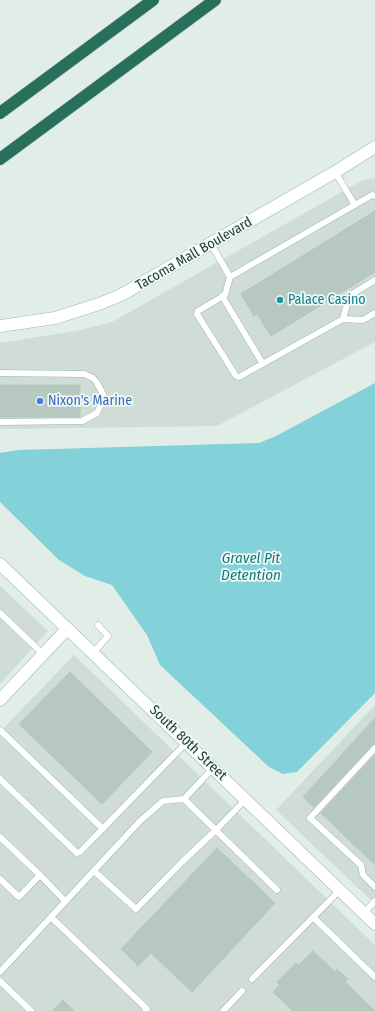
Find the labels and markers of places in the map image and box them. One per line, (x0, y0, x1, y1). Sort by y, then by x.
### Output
place label: Palace Casino (288, 292, 366, 308)
marker: Palace Casino (275, 295, 285, 305)
place label: Nixon's Marine (48, 393, 132, 409)
marker: Nixon's Marine (35, 396, 45, 406)

